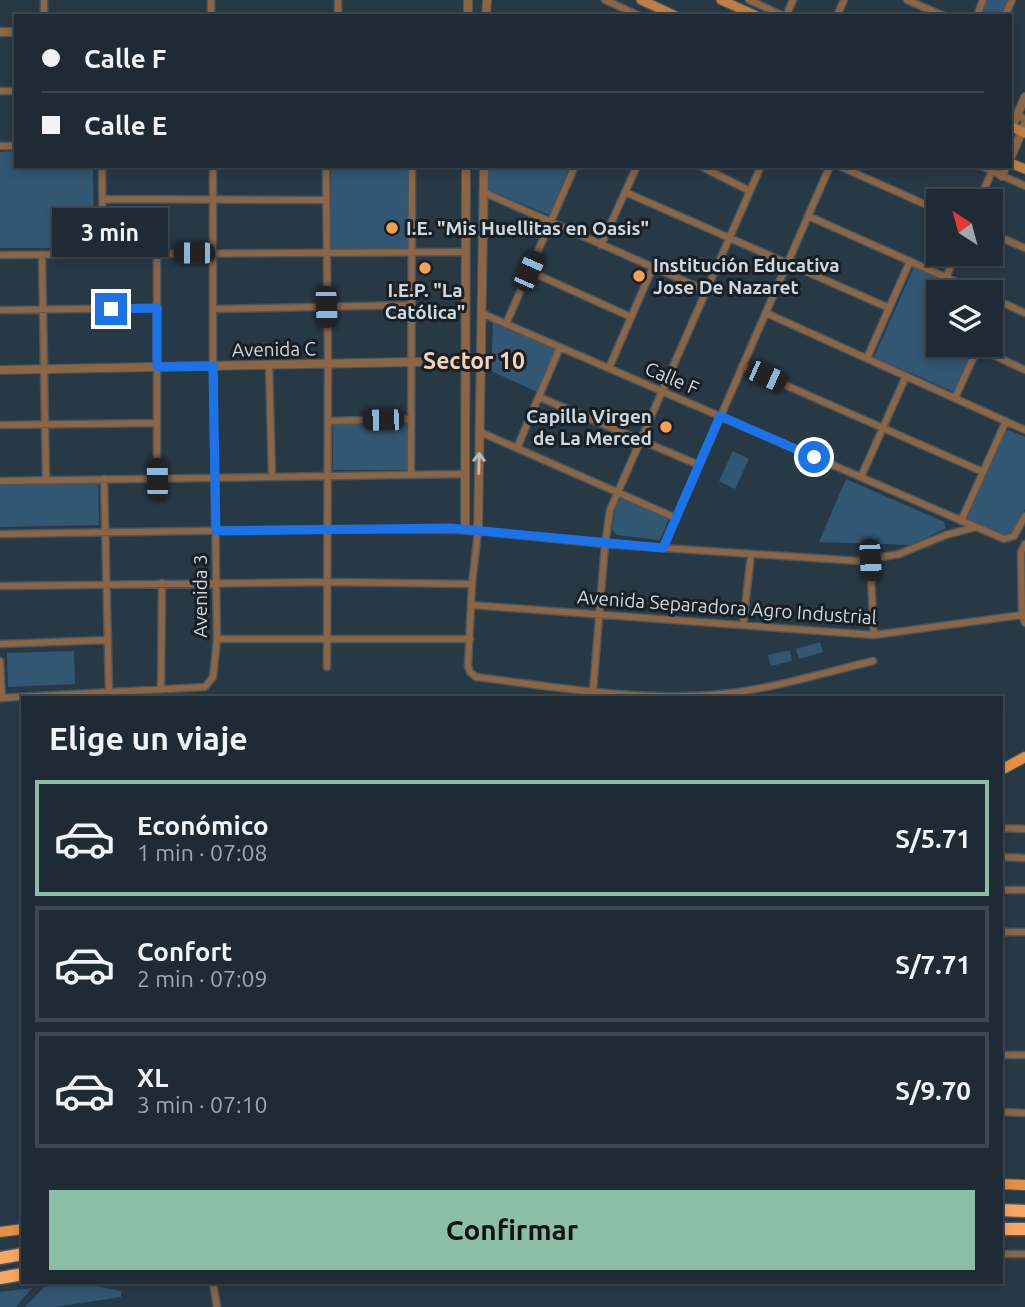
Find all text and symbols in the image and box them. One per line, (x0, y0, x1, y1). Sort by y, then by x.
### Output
text: Calle F (84, 44, 166, 73)
text: Calle E (84, 111, 167, 140)
north arrow (926, 189, 1003, 266)
map controls (926, 189, 1003, 357)
callout: 3 min (53, 208, 169, 256)
place label: I.E. "Mis Huellitas en Oasis" (406, 217, 649, 239)
text: 3 min (81, 220, 139, 245)
marker: I.E. "Mis Huellitas en Oasis" (384, 220, 400, 236)
car (174, 243, 216, 264)
car (511, 248, 548, 294)
place label: Institución Educativa Jose De Nazaret (653, 254, 840, 298)
marker: I.E.P. "La Católica" (417, 260, 433, 276)
marker: Institución Educativa Jose De Nazaret (631, 268, 647, 284)
place label: I.E.P. "La Católica" (385, 279, 465, 323)
button: layers (926, 280, 1003, 357)
car (315, 286, 338, 328)
route end (95, 293, 127, 325)
street label: Avenida C (232, 337, 317, 361)
district label: Sector 10 (423, 348, 525, 373)
street label: Calle F (642, 357, 702, 399)
car (743, 358, 790, 394)
place label: Capilla Virgen de La Merced (526, 405, 652, 449)
car (362, 409, 405, 431)
marker: Capilla Virgen de La Merced (658, 419, 674, 435)
route start (798, 441, 830, 473)
one-way arrow (472, 452, 486, 475)
car (147, 458, 168, 500)
car (859, 538, 882, 582)
street label: Avenida 3 (189, 554, 211, 638)
street label: Avenida Separadora Agro Industrial (577, 586, 878, 628)
text: Elige un viaje (49, 720, 248, 756)
icon: car (53, 807, 116, 870)
text: Económico (137, 811, 269, 840)
text: S/5.71 (895, 824, 971, 853)
text: 1 min · 07:08 (137, 840, 268, 865)
icon: car (53, 933, 116, 996)
text: Confort (137, 937, 232, 966)
text: S/7.71 (895, 950, 971, 979)
text: 2 min · 07:09 (137, 966, 268, 991)
icon: car (53, 1059, 116, 1122)
text: XL (137, 1063, 168, 1092)
text: S/9.70 (895, 1076, 971, 1105)
text: 3 min · 07:10 (137, 1092, 268, 1117)
button: Confirmar (49, 1190, 975, 1270)

